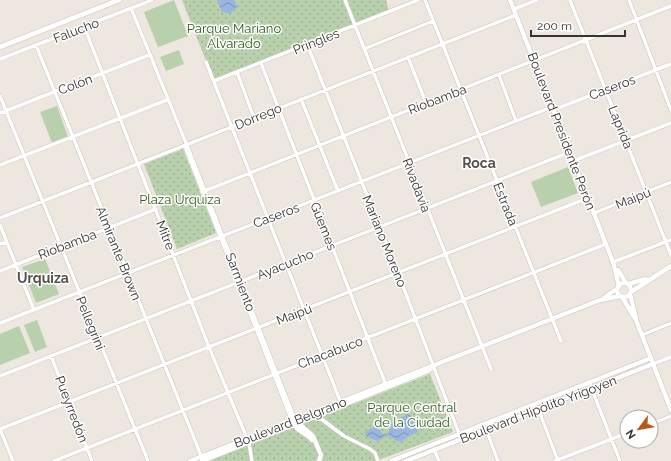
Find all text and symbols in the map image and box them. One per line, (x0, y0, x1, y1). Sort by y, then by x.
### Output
scale bar (531, 12, 625, 38)
street label: Falucho (51, 15, 101, 46)
text: 200 m (537, 19, 572, 33)
park label: Parque Mariano Alvarado (187, 21, 281, 51)
street label: Pringles (291, 25, 342, 58)
street label: Boulevard Presidente Perón (525, 50, 599, 212)
street label: Colón (56, 71, 94, 98)
street label: Caseros (587, 72, 637, 103)
street label: Riobamba (406, 82, 468, 117)
street label: Dorrego (232, 100, 284, 133)
street label: Laprida (605, 103, 636, 151)
district label: Roca (462, 155, 496, 171)
street label: Rivadavia (399, 156, 434, 214)
street label: Estrada (490, 180, 521, 228)
street label: Maipú (613, 185, 653, 212)
park label: Plaza Urquiza (139, 192, 221, 207)
street label: Mariano Moreno (359, 193, 410, 290)
street label: Caseros (251, 200, 301, 231)
street label: Güemes (307, 200, 340, 252)
street label: Almirante Brown (93, 204, 144, 302)
street label: Mitre (153, 218, 178, 253)
street label: Riobamba (36, 227, 98, 262)
street label: Ayacucho (255, 246, 316, 283)
street label: Sarmiento (223, 251, 259, 314)
district label: Urquiza (17, 270, 69, 286)
street label: Pellegrini (73, 294, 108, 352)
street label: Maipú (274, 301, 314, 328)
street label: Chacabuco (296, 333, 365, 372)
street label: Boulevard Hipólito Yrigoyen (458, 373, 619, 446)
street label: Pueyrredón (52, 374, 91, 445)
street label: Boulevard Belgrano (232, 394, 349, 451)
park label: Parque Central de la Ciudad (367, 400, 457, 430)
north arrow (619, 409, 659, 449)
text: N (623, 427, 639, 441)

